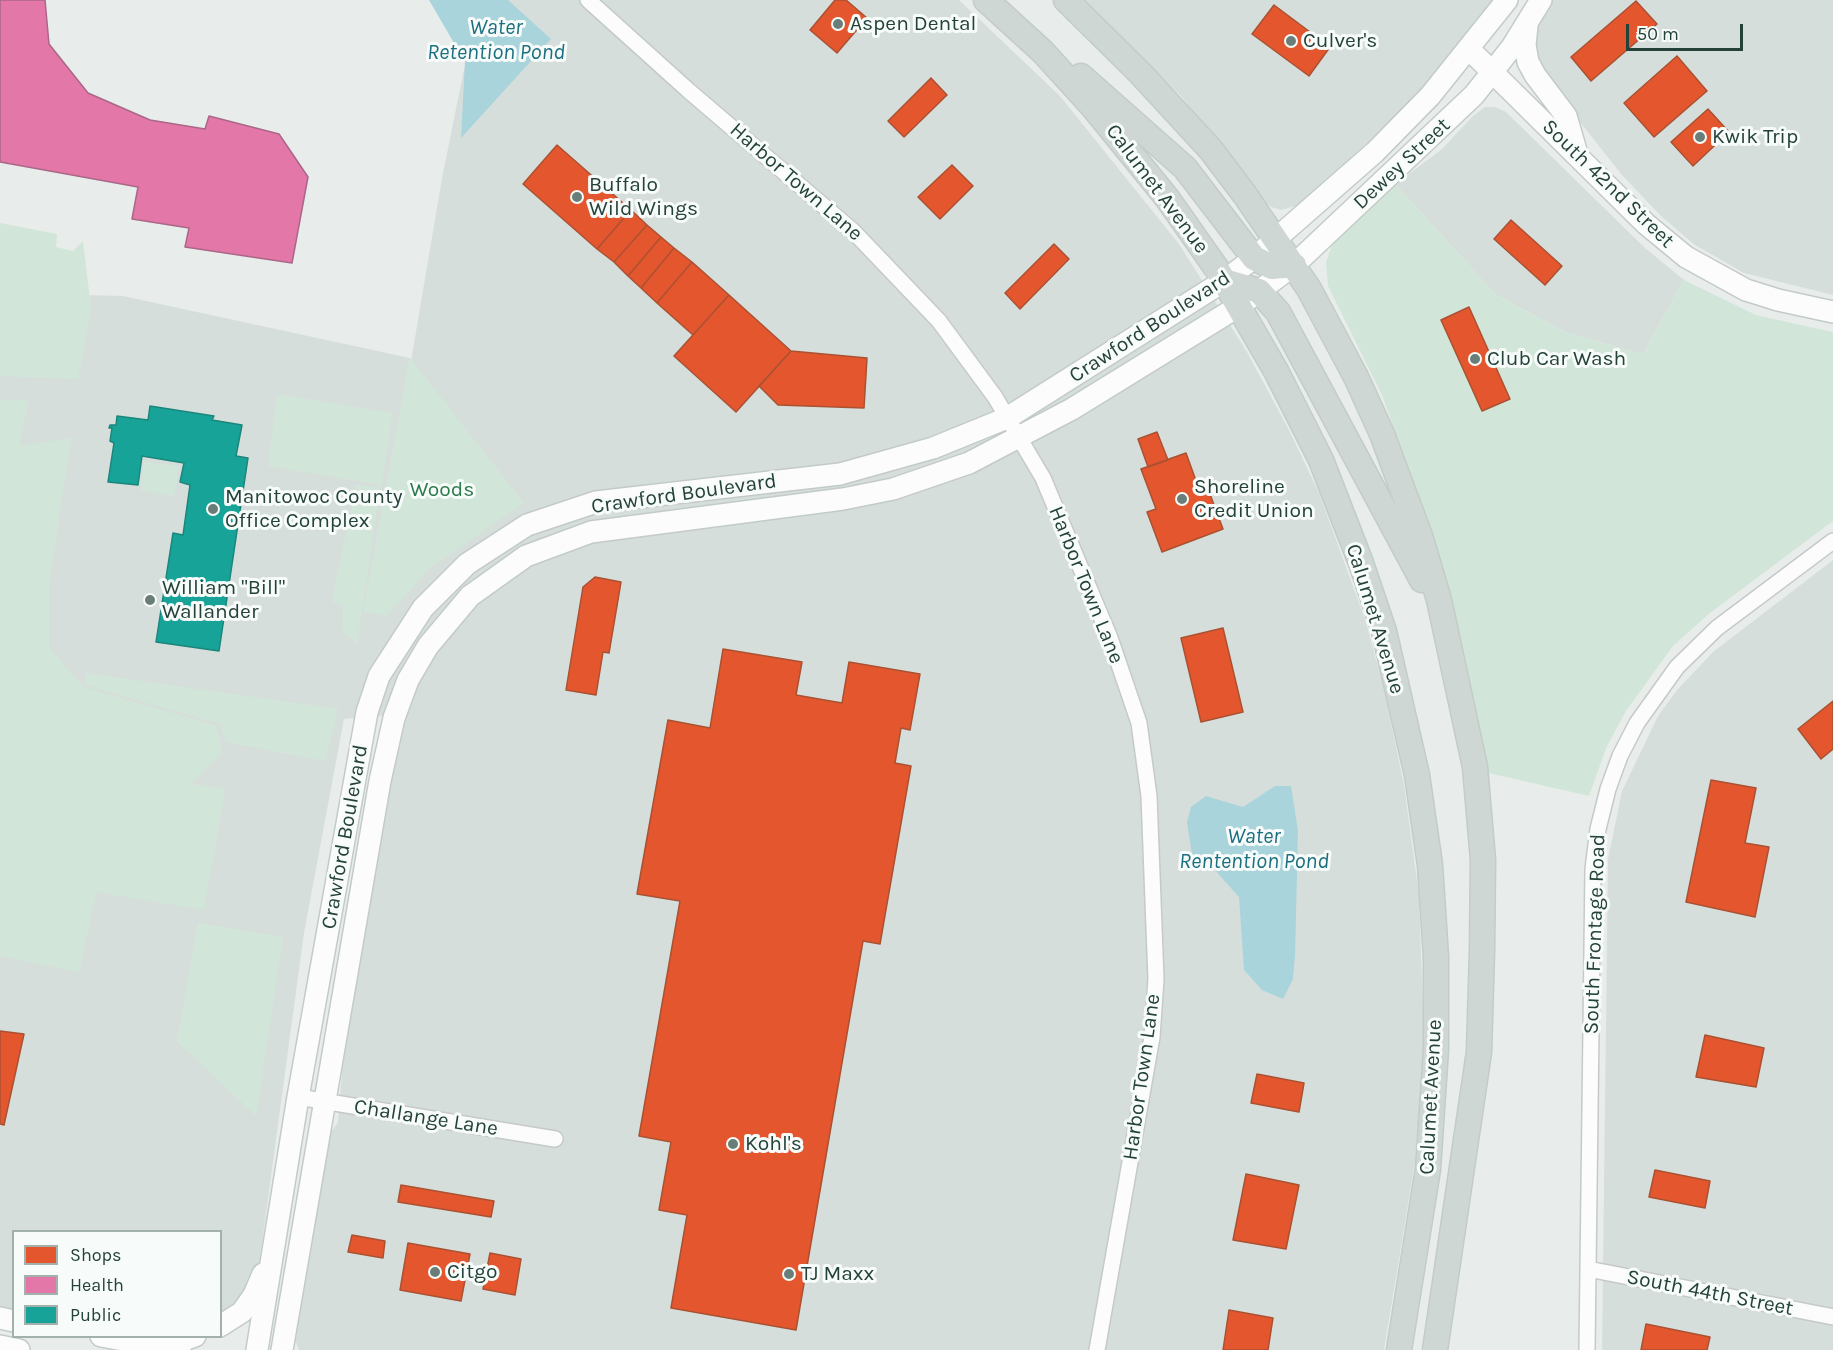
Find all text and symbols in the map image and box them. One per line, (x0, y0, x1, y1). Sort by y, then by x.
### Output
place label: Aspen Dental (850, 11, 976, 37)
scale bar (1629, 12, 1746, 50)
water label: Water Retention Pond (427, 15, 565, 66)
marker: Aspen Dental (831, 17, 845, 31)
text: 50 m (1637, 23, 1679, 45)
place label: Culver's (1303, 28, 1377, 54)
marker: Culver's (1284, 34, 1298, 48)
street label: Dewey Street (1348, 113, 1456, 215)
street label: South 42nd Street (1537, 114, 1679, 254)
street label: Harbor Town Lane (724, 117, 868, 247)
street label: Calumet Avenue (1100, 119, 1214, 259)
place label: Kwik Trip (1712, 124, 1798, 150)
marker: Kwik Trip (1693, 130, 1707, 144)
place label: Buffalo Wild Wings (589, 172, 698, 222)
marker: Buffalo Wild Wings (570, 190, 584, 204)
street label: Crawford Boulevard (1065, 266, 1235, 388)
place label: Club Car Wash (1487, 346, 1626, 372)
marker: Club Car Wash (1468, 352, 1482, 366)
street label: Crawford Boulevard (590, 469, 778, 519)
place label: Shoreline Credit Union (1194, 474, 1314, 524)
park label: Woods (410, 477, 474, 503)
place label: Manitowoc County Office Complex (225, 484, 403, 534)
marker: Shoreline Credit Union (1175, 492, 1189, 506)
marker: Manitowoc County Office Complex (206, 502, 220, 516)
street label: Harbor Town Lane (1043, 503, 1129, 667)
street label: Calumet Avenue (1340, 541, 1410, 697)
place label: William "Bill" Wallander (162, 575, 285, 625)
marker: William "Bill" Wallander (143, 593, 157, 607)
street label: Crawford Boulevard (316, 743, 374, 931)
water label: Water Rentention Pond (1179, 824, 1329, 876)
street label: South Frontage Road (1579, 833, 1611, 1035)
street label: Harbor Town Lane (1118, 992, 1166, 1162)
street label: Calumet Avenue (1414, 1019, 1448, 1175)
street label: Challange Lane (352, 1094, 500, 1142)
place label: Kohl's (745, 1131, 802, 1157)
marker: Kohl's (726, 1137, 740, 1151)
legend (12, 1230, 222, 1338)
text: Shops (70, 1244, 122, 1266)
place label: Citgo (447, 1259, 497, 1285)
place label: TJ Maxx (801, 1261, 874, 1287)
street label: South 44th Street (1625, 1264, 1795, 1322)
marker: Citgo (428, 1265, 442, 1279)
marker: TJ Maxx (782, 1267, 796, 1281)
text: Health (70, 1274, 124, 1296)
text: Public (70, 1304, 121, 1326)

